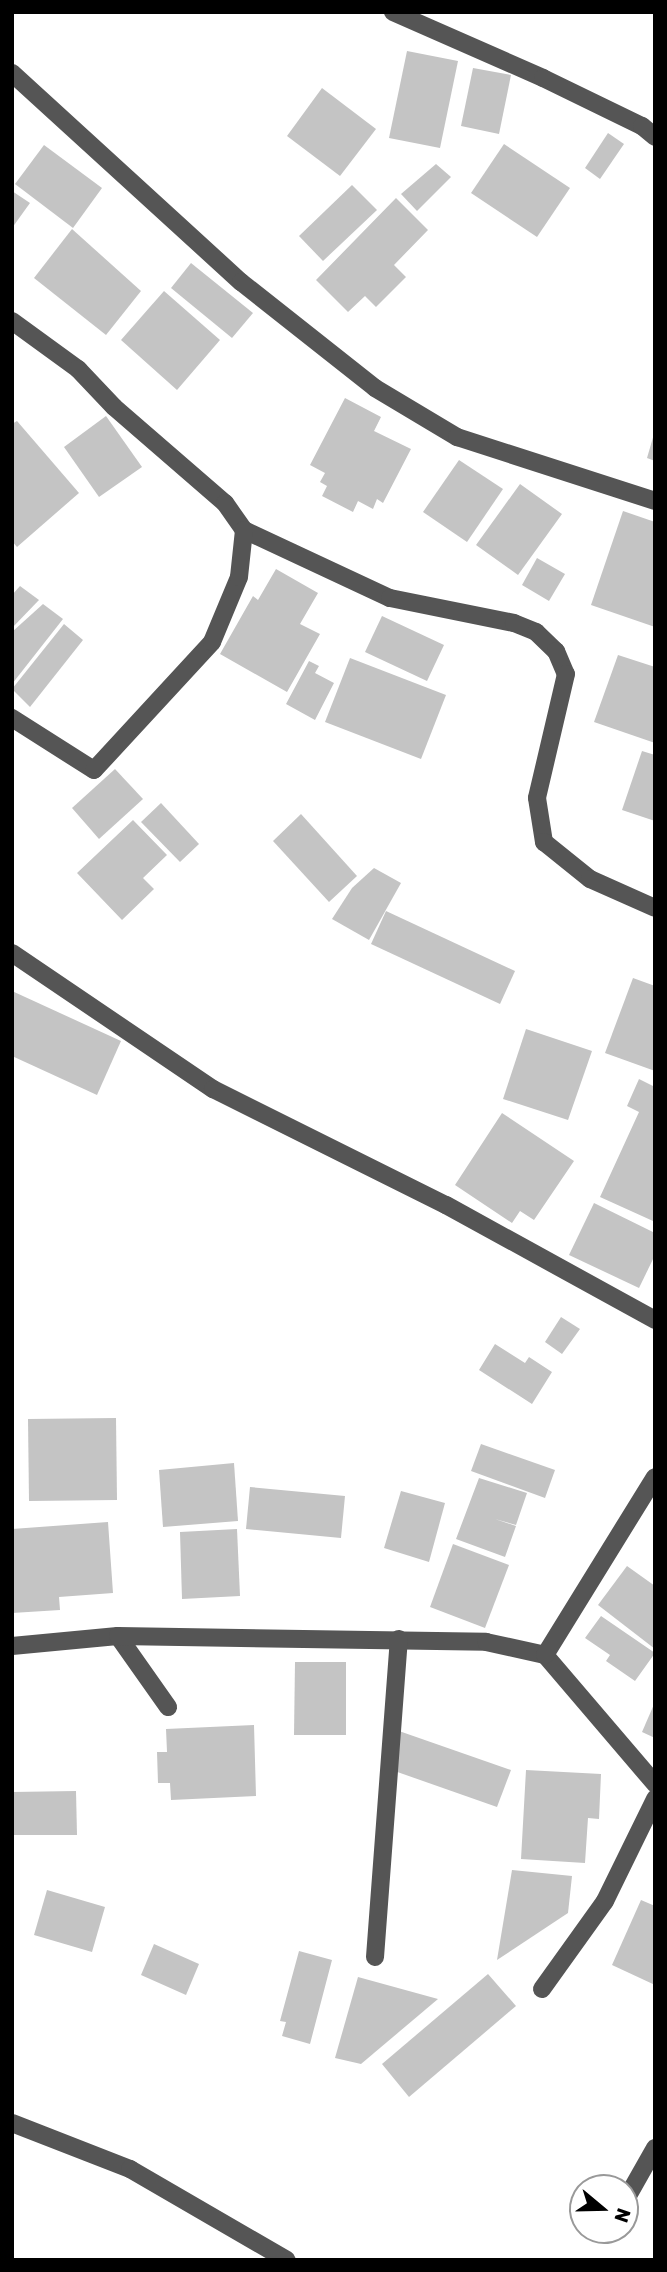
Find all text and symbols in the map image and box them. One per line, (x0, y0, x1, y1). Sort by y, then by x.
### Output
north arrow (569, 2174, 639, 2244)
text: N (609, 2205, 636, 2226)

